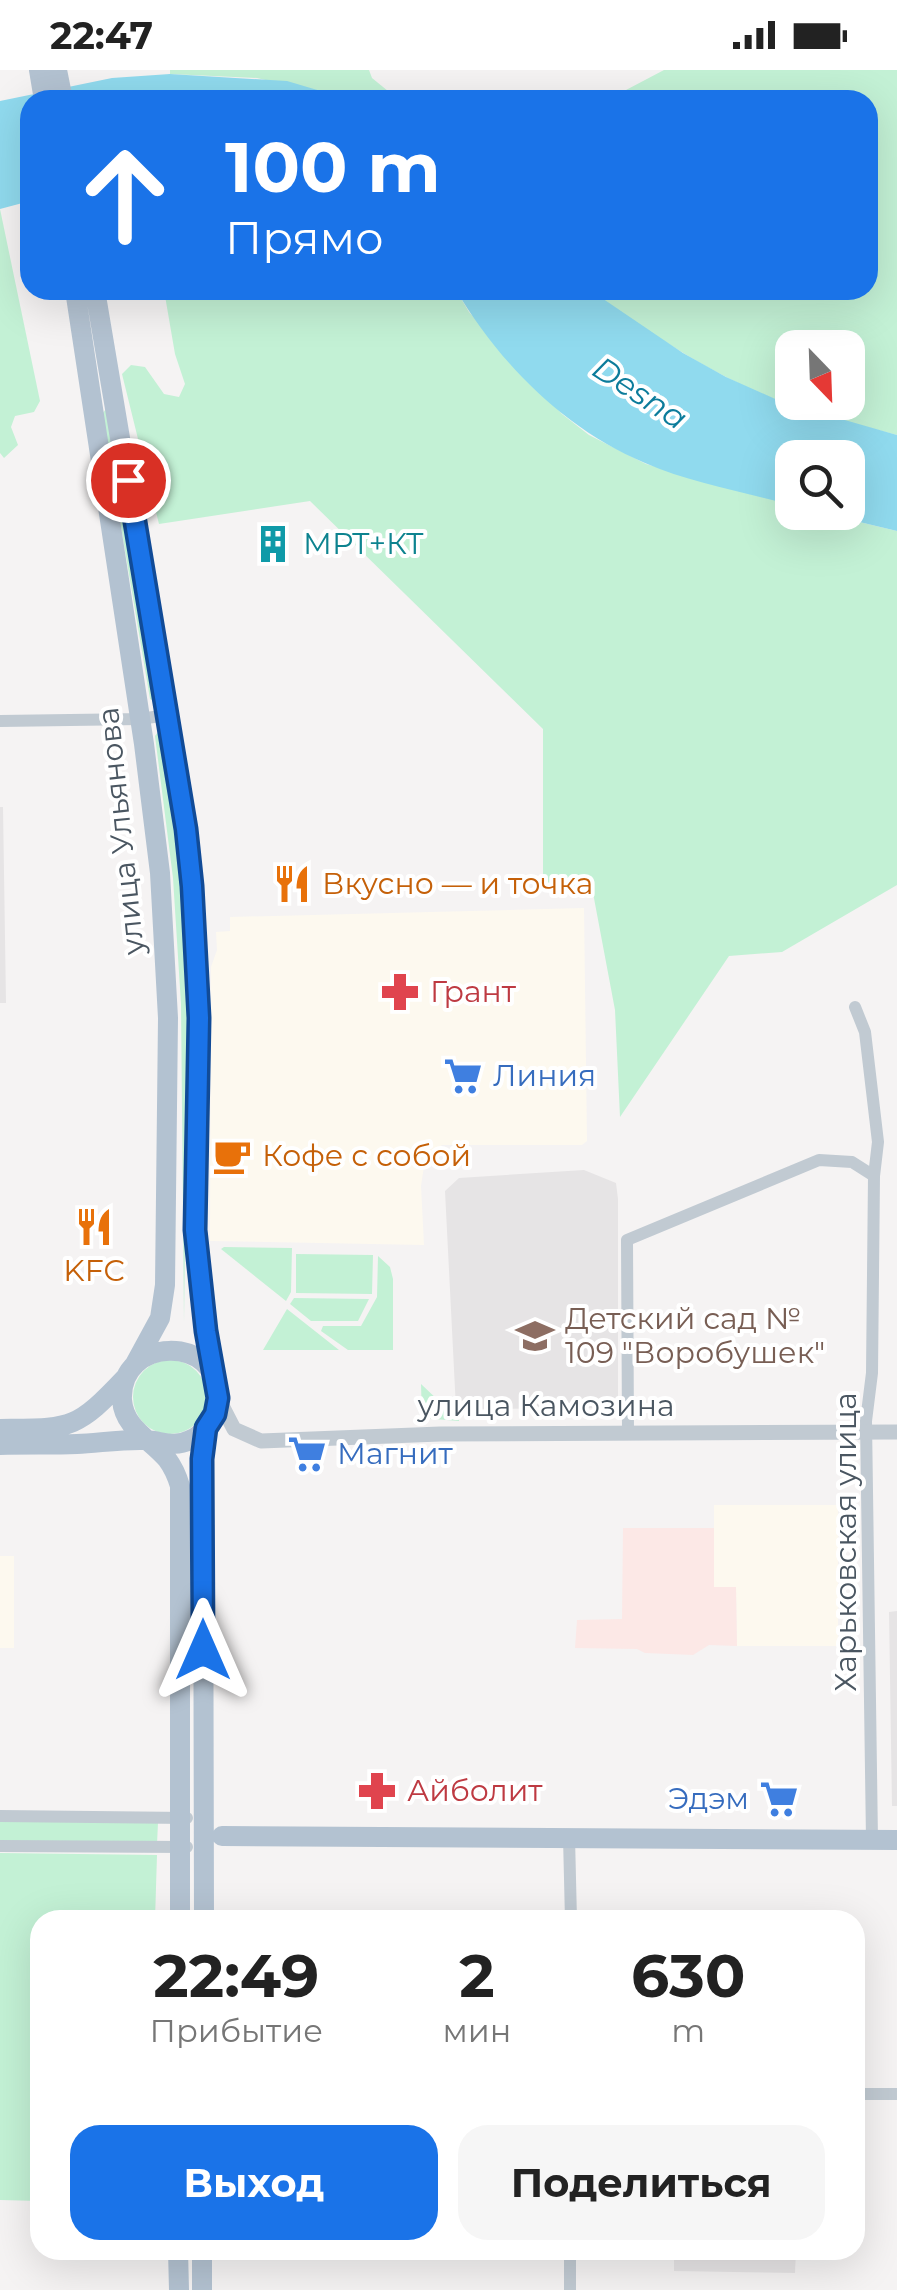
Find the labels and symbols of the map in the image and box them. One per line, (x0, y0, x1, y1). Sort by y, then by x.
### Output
north arrow (775, 330, 865, 420)
water label: Desna (586, 348, 695, 437)
pin (86, 438, 171, 523)
building icon: МРТ+КТ (252, 523, 294, 565)
place label: МРТ+КТ (303, 525, 424, 562)
street label: улица Ульянова (89, 705, 152, 958)
restaurant icon: Вкусно — и точка (271, 863, 313, 905)
place label: Вкусно — и точка (322, 865, 593, 902)
pharmacy icon: Грант (379, 971, 421, 1013)
place label: Грант (430, 973, 517, 1010)
supermarket icon: Линия (442, 1055, 484, 1097)
place label: Линия (493, 1057, 596, 1094)
cafe icon: Кофе с собой (211, 1135, 253, 1177)
place label: Кофе с собой (262, 1137, 471, 1174)
restaurant icon: KFC (73, 1206, 115, 1248)
place label: KFC (63, 1252, 125, 1289)
place label: Детский сад № 109 "Воробушек" (565, 1300, 825, 1371)
school or university icon: Детский сад № 109 "Воробушек" (514, 1315, 556, 1357)
street label: улица Камозина (417, 1387, 674, 1424)
street label: Харьковская улица (827, 1392, 864, 1692)
supermarket icon: Магнит (286, 1433, 328, 1475)
place label: Магнит (337, 1435, 454, 1472)
position arrow (151, 1598, 255, 1702)
pharmacy icon: Айболит (356, 1770, 398, 1812)
place label: Айболит (407, 1772, 543, 1809)
supermarket icon: Эдэм (758, 1778, 800, 1820)
place label: Эдэм (668, 1780, 749, 1817)

